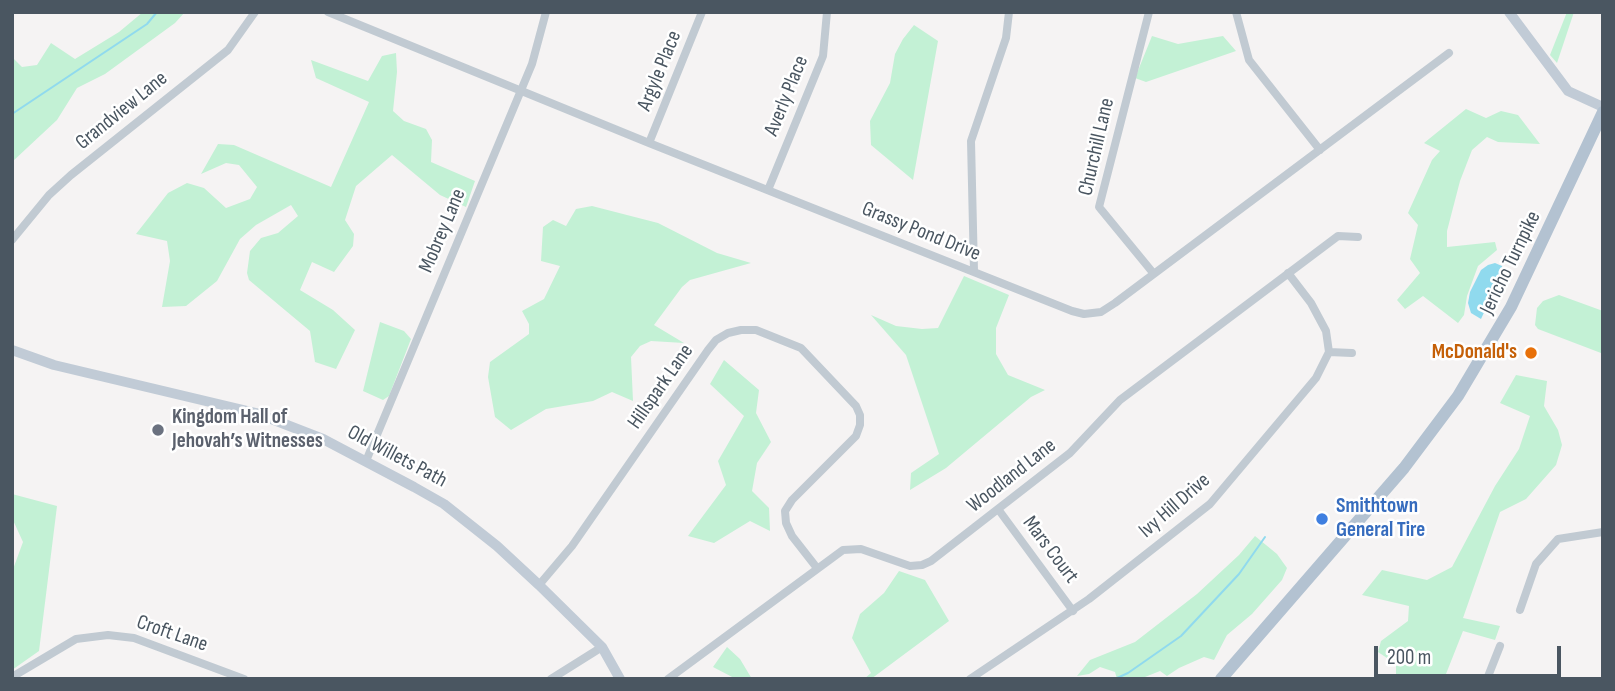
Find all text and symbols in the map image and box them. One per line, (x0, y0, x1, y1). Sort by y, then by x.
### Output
street label: Argyle Place (633, 27, 687, 115)
street label: Averly Place (760, 52, 814, 140)
street label: Grandview Lane (71, 66, 173, 156)
street label: Churchill Lane (1074, 96, 1120, 198)
street label: Mobrey Lane (414, 185, 472, 277)
street label: Grassy Pond Drive (858, 197, 984, 267)
street label: Jericho Turnpike (1475, 207, 1547, 319)
street label: Hillspark Lane (623, 340, 699, 434)
place label: McDonald's (1432, 340, 1517, 366)
marker: McDonald's (1523, 345, 1539, 361)
place label: Kingdom Hall of Jehovah’s Witnesses (172, 405, 323, 455)
street label: Old Willets Path (343, 420, 451, 494)
marker: Kingdom Hall of Jehovah’s Witnesses (150, 422, 166, 438)
street label: Woodland Lane (963, 433, 1061, 519)
street label: Ivy Hill Drive (1134, 468, 1216, 544)
place label: Smithtown General Tire (1336, 494, 1425, 544)
marker: Smithtown General Tire (1314, 511, 1330, 527)
street label: Mars Court (1017, 512, 1083, 588)
street label: Croft Lane (133, 610, 211, 658)
scale bar (1377, 632, 1564, 676)
text: 200 m (1387, 645, 1431, 670)

